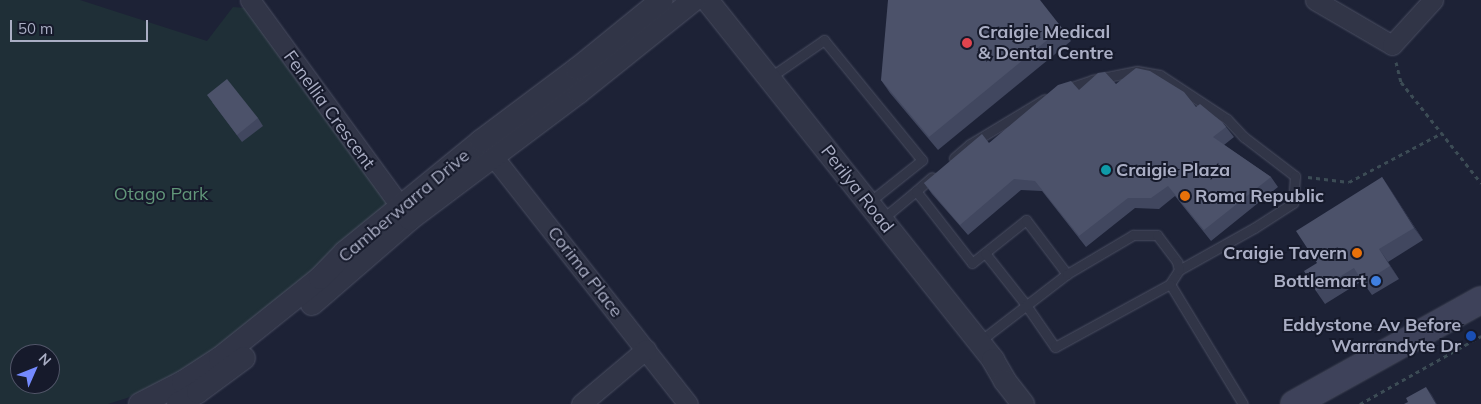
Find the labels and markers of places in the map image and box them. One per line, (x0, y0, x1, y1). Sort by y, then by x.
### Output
place label: Craigie Medical & Dental Centre (978, 22, 1113, 64)
marker: Craigie Medical & Dental Centre (960, 36, 974, 50)
place label: Craigie Plaza (1116, 159, 1230, 181)
marker: Craigie Plaza (1100, 164, 1112, 176)
place label: Roma Republic (1195, 185, 1324, 207)
marker: Roma Republic (1179, 190, 1191, 202)
place label: Craigie Tavern (1223, 242, 1347, 264)
marker: Craigie Tavern (1351, 247, 1363, 259)
place label: Bottlemart (1274, 270, 1366, 292)
marker: Bottlemart (1370, 275, 1382, 287)
place label: Eddystone Av Before Warrandyte Dr (1283, 315, 1461, 358)
marker: Eddystone Av Before Warrandyte Dr (1465, 330, 1477, 342)

